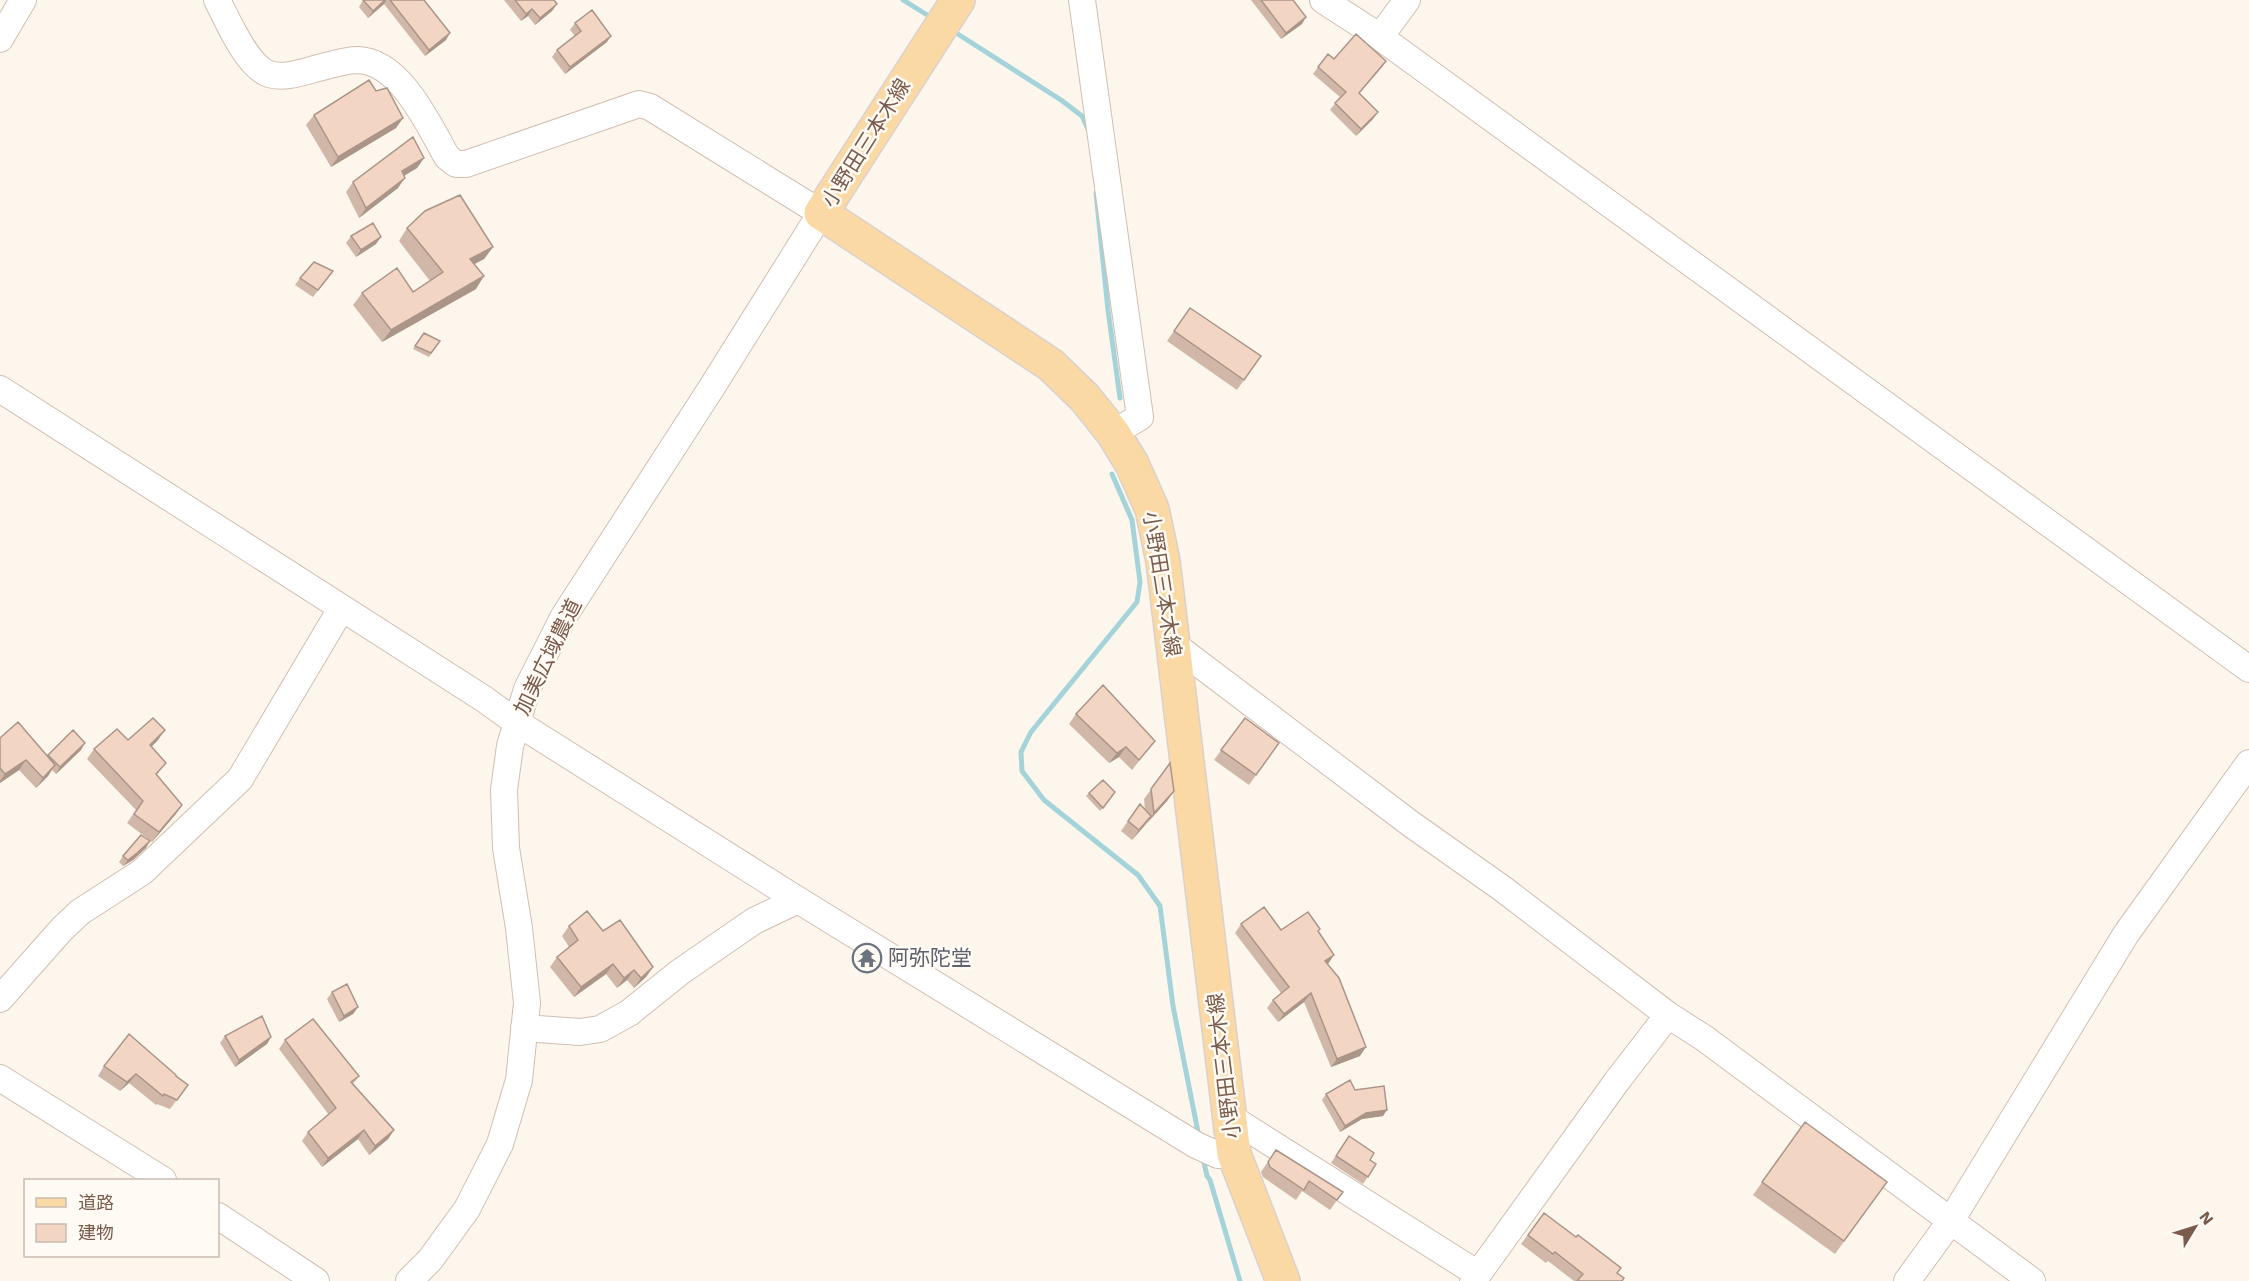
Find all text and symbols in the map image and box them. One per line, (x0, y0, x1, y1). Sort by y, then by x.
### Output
street label: 小野田三本木線 (816, 74, 915, 212)
street label: 小野田三本木線 (1139, 509, 1186, 658)
street label: 加美広域農道 (509, 595, 586, 719)
temple icon: 阿弥陀堂 (851, 942, 883, 974)
place label: 阿弥陀堂 (888, 945, 972, 970)
street label: 小野田三本木線 (1202, 992, 1245, 1141)
legend (24, 1179, 219, 1257)
text: 道路 (78, 1192, 114, 1213)
north arrow (2165, 1197, 2225, 1257)
text: N (2195, 1208, 2218, 1229)
text: 建物 (78, 1222, 114, 1243)

